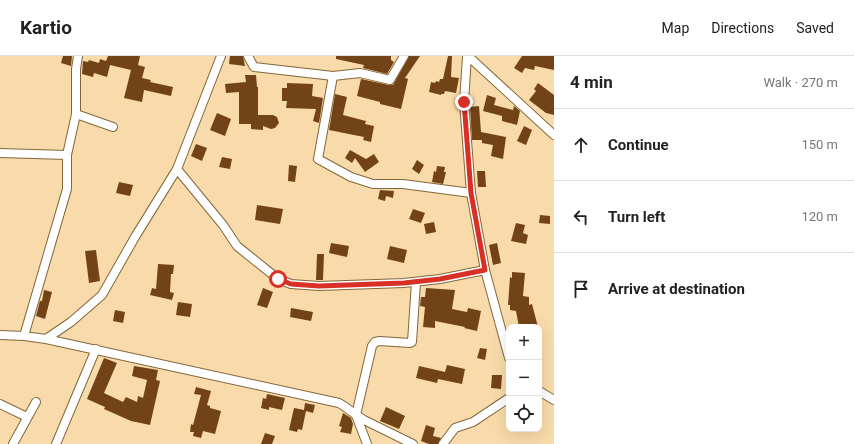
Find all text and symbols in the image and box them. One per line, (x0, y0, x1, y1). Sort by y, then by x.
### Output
text: Kartio (20, 16, 72, 39)
text: Map (662, 20, 689, 36)
text: Directions (711, 20, 774, 36)
text: Saved (796, 20, 834, 36)
text: 4 min (570, 72, 613, 92)
text: Walk · 270 m (763, 75, 838, 90)
route end (455, 93, 473, 111)
icon: ahead (570, 134, 592, 156)
text: Continue (608, 136, 669, 154)
text: 150 m (801, 137, 838, 152)
icon: left (570, 206, 592, 228)
text: Turn left (608, 208, 665, 226)
text: 120 m (801, 209, 838, 224)
route start (269, 270, 287, 288)
icon: arrive (570, 278, 592, 300)
text: Arrive at destination (608, 280, 745, 298)
map controls (506, 324, 542, 432)
button: + (506, 324, 542, 360)
button: − (506, 360, 542, 396)
button: locate (506, 396, 542, 432)

